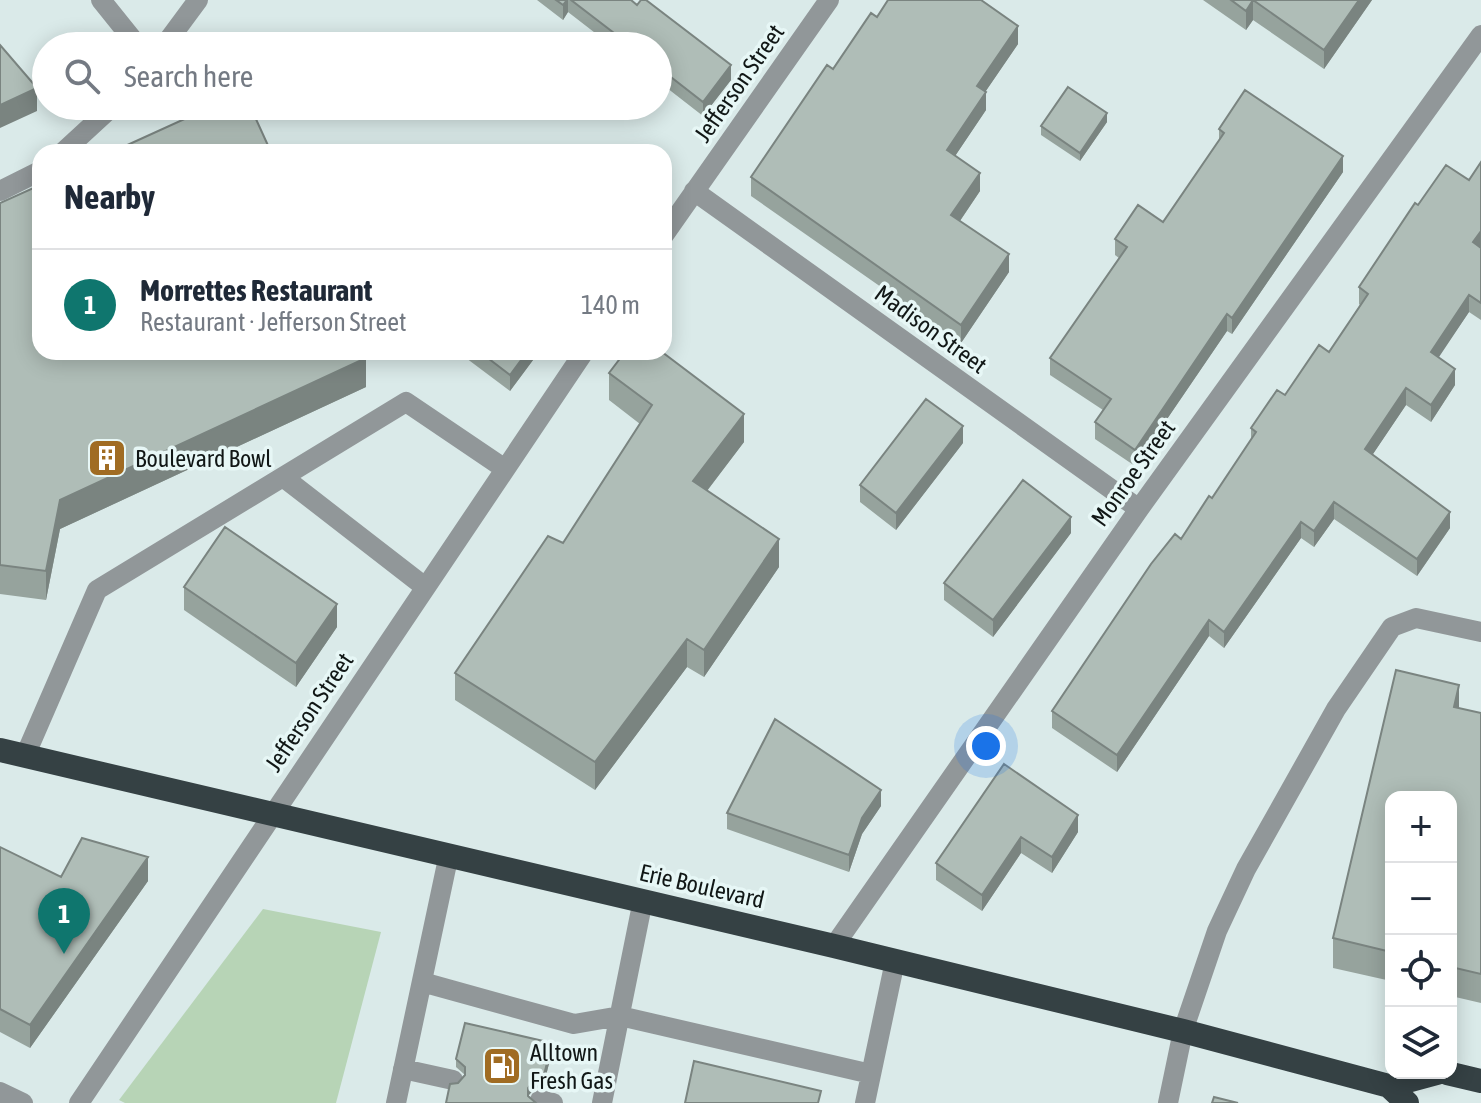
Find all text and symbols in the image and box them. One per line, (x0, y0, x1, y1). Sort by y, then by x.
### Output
street label: Jefferson Street (689, 19, 789, 147)
search box (32, 32, 672, 120)
icon: search (60, 54, 104, 98)
text: Search here (124, 59, 253, 93)
text: Nearby (64, 177, 155, 216)
text: Morrettes Restaurant (140, 273, 373, 307)
street label: Madison Street (870, 279, 992, 379)
text: 1 (84, 290, 96, 320)
text: 140 m (581, 290, 640, 320)
text: Restaurant · Jefferson Street (140, 307, 406, 337)
street label: Monroe Street (1086, 415, 1180, 531)
building icon: Boulevard Bowl (86, 437, 128, 479)
place label: Boulevard Bowl (135, 445, 272, 472)
street label: Jefferson Street (260, 648, 359, 776)
your location (966, 726, 1006, 766)
map controls (1385, 791, 1457, 1079)
button: + (1385, 791, 1457, 863)
street label: Erie Boulevard (637, 859, 767, 913)
button: − (1385, 863, 1457, 935)
pin: 1 (38, 888, 90, 954)
button: locate (1385, 935, 1457, 1007)
button: layers (1385, 1007, 1457, 1079)
place label: Alltown Fresh Gas (530, 1039, 613, 1094)
fuel station icon: Alltown Fresh Gas (481, 1045, 523, 1087)

